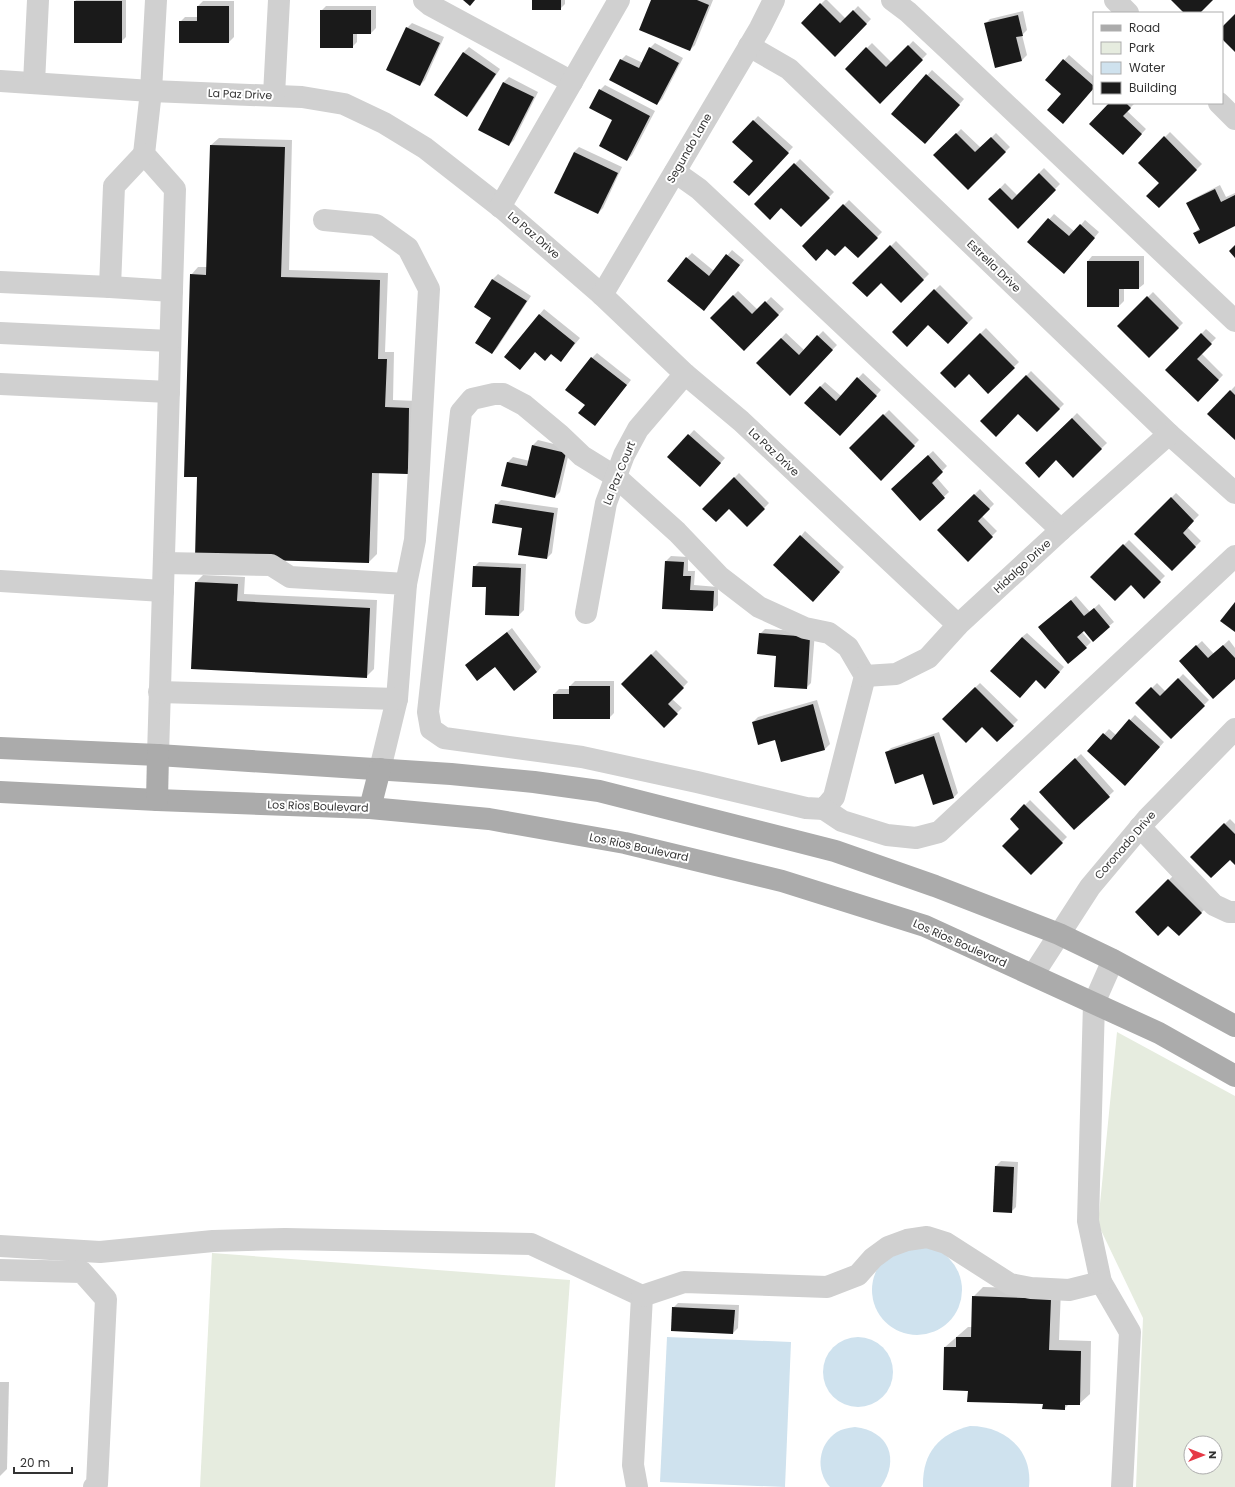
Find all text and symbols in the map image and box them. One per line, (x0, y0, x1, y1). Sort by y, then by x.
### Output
legend (1093, 12, 1223, 104)
text: Road (1129, 19, 1160, 36)
text: Park (1129, 39, 1156, 56)
text: Water (1129, 59, 1166, 76)
text: Building (1129, 79, 1177, 96)
street label: La Paz Drive (208, 85, 273, 103)
street label: Segundo Lane (663, 110, 716, 186)
street label: La Paz Drive (504, 208, 564, 262)
street label: Estrella Drive (963, 236, 1025, 296)
street label: La Paz Drive (745, 424, 803, 480)
street label: La Paz Court (599, 439, 639, 507)
street label: Hidalgo Drive (990, 535, 1054, 597)
street label: Los Rios Boulevard (267, 796, 369, 816)
street label: Coronado Drive (1091, 807, 1159, 883)
street label: Los Rios Boulevard (588, 829, 690, 865)
street label: Los Rios Boulevard (911, 915, 1009, 971)
north arrow (1183, 1435, 1223, 1475)
scale bar (14, 1449, 72, 1475)
text: N (1205, 1451, 1221, 1459)
text: 20 m (20, 1454, 50, 1471)

